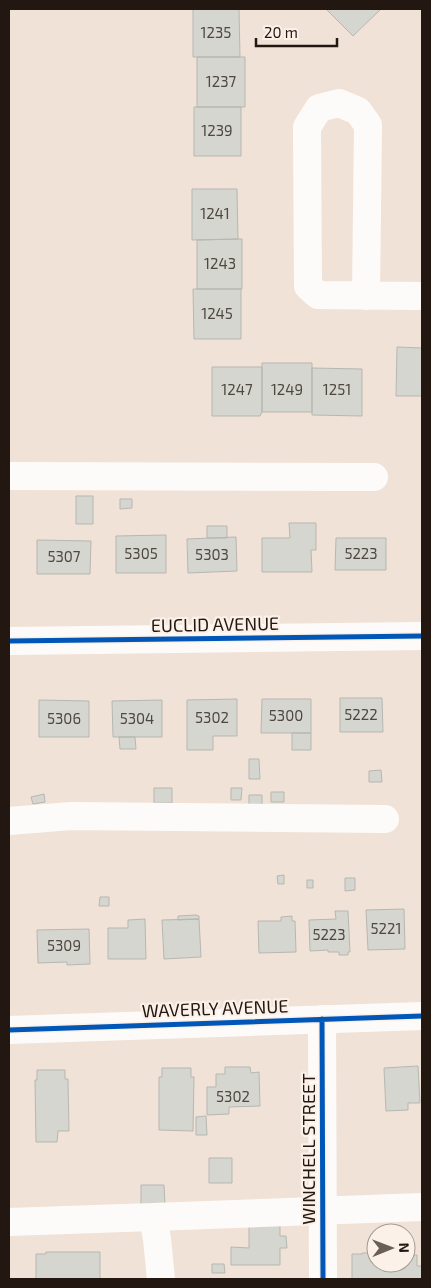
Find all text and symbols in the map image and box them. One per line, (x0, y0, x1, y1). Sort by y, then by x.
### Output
scale bar (256, 15, 337, 47)
house number: 1235 (201, 23, 231, 41)
text: 20 m (264, 23, 298, 41)
house number: 1237 (206, 72, 237, 90)
house number: 1239 (201, 121, 233, 139)
house number: 1241 (200, 204, 230, 222)
house number: 1243 (204, 254, 236, 272)
house number: 1245 (201, 304, 233, 322)
house number: 1247 (221, 380, 253, 398)
house number: 1249 (271, 380, 303, 398)
house number: 1251 (323, 380, 351, 398)
house number: 5305 (124, 544, 158, 562)
house number: 5223 (344, 544, 378, 562)
house number: 5303 (195, 545, 229, 563)
house number: 5307 (47, 547, 81, 565)
street label: EUCLID AVENUE (151, 612, 279, 636)
house number: 5222 (344, 705, 378, 723)
house number: 5300 (269, 706, 303, 724)
house number: 5302 (195, 708, 229, 726)
house number: 5306 (47, 709, 81, 727)
house number: 5304 (120, 709, 154, 727)
house number: 5221 (371, 919, 401, 937)
house number: 5223 (312, 925, 346, 943)
house number: 5309 (47, 936, 81, 954)
street label: WAVERLY AVENUE (141, 994, 289, 1022)
street label: WINCHELL STREET (297, 1073, 319, 1225)
house number: 5302 (216, 1087, 250, 1105)
north arrow (366, 1223, 416, 1273)
text: N (396, 1243, 413, 1253)

